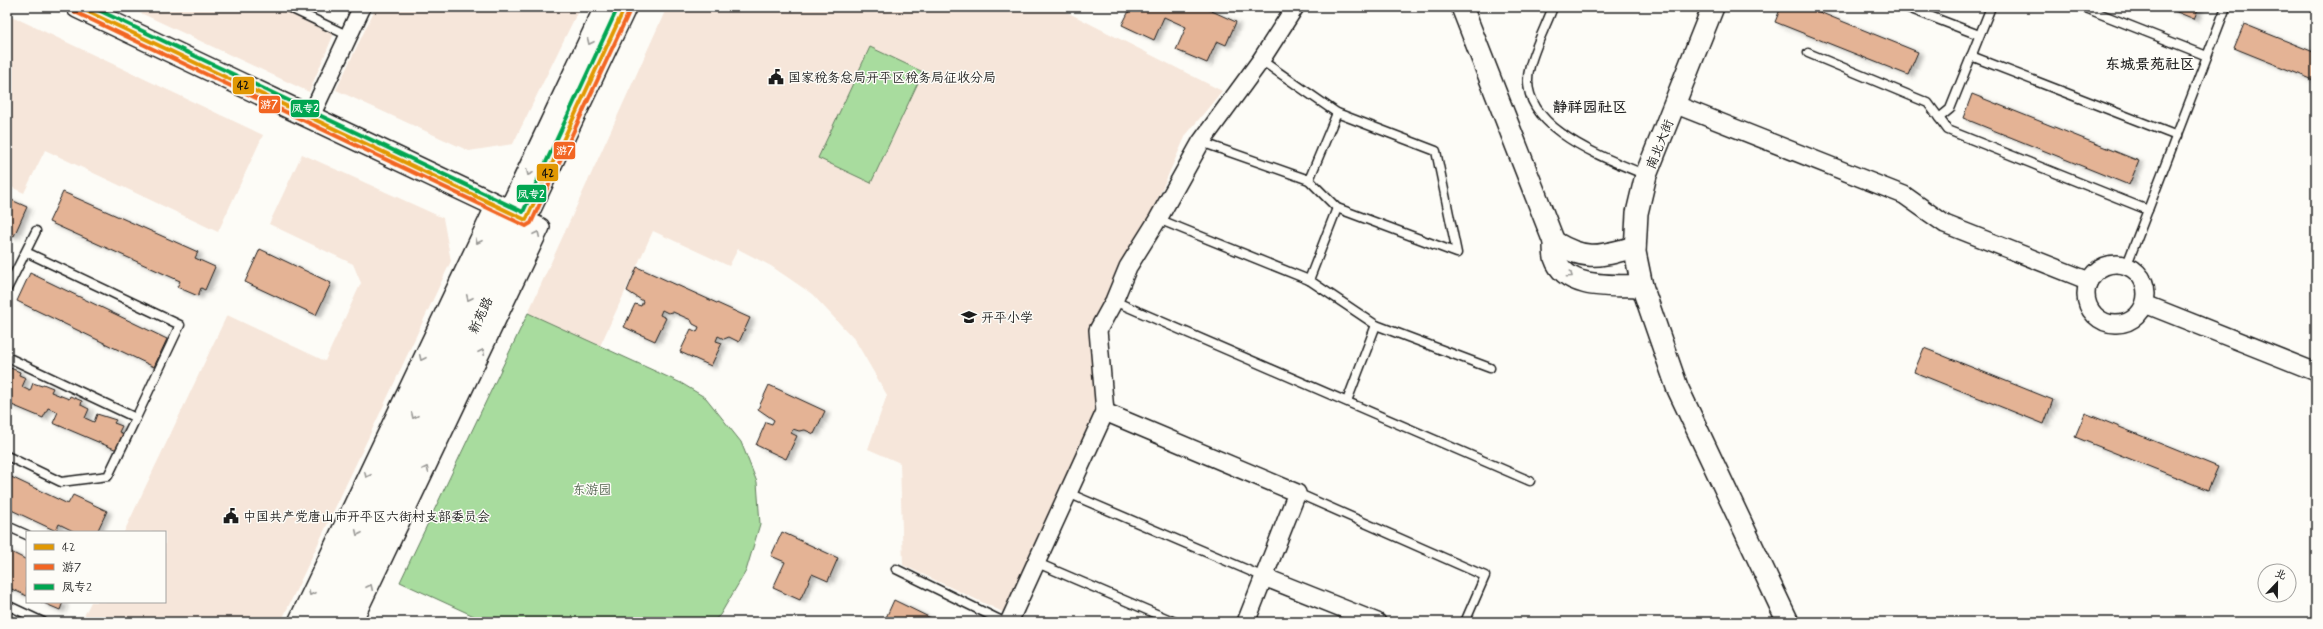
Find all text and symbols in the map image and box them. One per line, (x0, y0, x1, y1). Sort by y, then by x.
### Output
one-way arrow (587, 38, 595, 46)
district label: 东城景苑社区 (2105, 55, 2195, 75)
public building icon: 国家税务总局开平区税务局征收分局 (767, 68, 785, 86)
place label: 国家税务总局开平区税务局征收分局 (788, 70, 996, 87)
line badge: 42 (232, 76, 255, 95)
text: 42 (237, 79, 249, 93)
line badge: 游7 (258, 95, 281, 114)
text: 游7 (260, 98, 278, 112)
district label: 静祥园社区 (1552, 98, 1628, 118)
line badge: 凤专2 (290, 99, 320, 118)
text: 凤专2 (291, 102, 319, 116)
street label: 南北大街 (1643, 117, 1678, 172)
line badge: 游7 (553, 141, 576, 160)
text: 游7 (556, 144, 574, 158)
line badge: 42 (536, 163, 559, 182)
text: 42 (542, 167, 554, 181)
one-way arrow (526, 168, 534, 176)
line badge: 凤专2 (516, 184, 547, 203)
text: 凤专2 (517, 188, 545, 202)
one-way arrow (532, 231, 540, 239)
one-way arrow (475, 236, 483, 244)
one-way arrow (1566, 270, 1573, 278)
street label: 新苑路 (465, 294, 497, 337)
one-way arrow (466, 294, 474, 302)
school or university icon: 开平小学 (960, 308, 978, 326)
place label: 开平小学 (981, 310, 1033, 327)
one-way arrow (477, 349, 485, 356)
one-way arrow (419, 354, 427, 361)
one-way arrow (411, 411, 419, 419)
one-way arrow (421, 466, 429, 474)
one-way arrow (364, 471, 372, 479)
park label: 东游园 (572, 482, 612, 499)
public building icon: 中国共产党唐山市开平区六街村支部委员会 (222, 507, 240, 525)
place label: 中国共产党唐山市开平区六街村支部委员会 (243, 509, 490, 526)
one-way arrow (355, 529, 363, 537)
legend (26, 531, 166, 603)
text: 42 (62, 540, 75, 556)
text: 游7 (62, 560, 81, 576)
north arrow (2257, 563, 2297, 603)
text: 北 (2273, 566, 2288, 583)
text: 凤专2 (62, 580, 92, 596)
one-way arrow (365, 583, 373, 591)
one-way arrow (308, 589, 316, 596)

